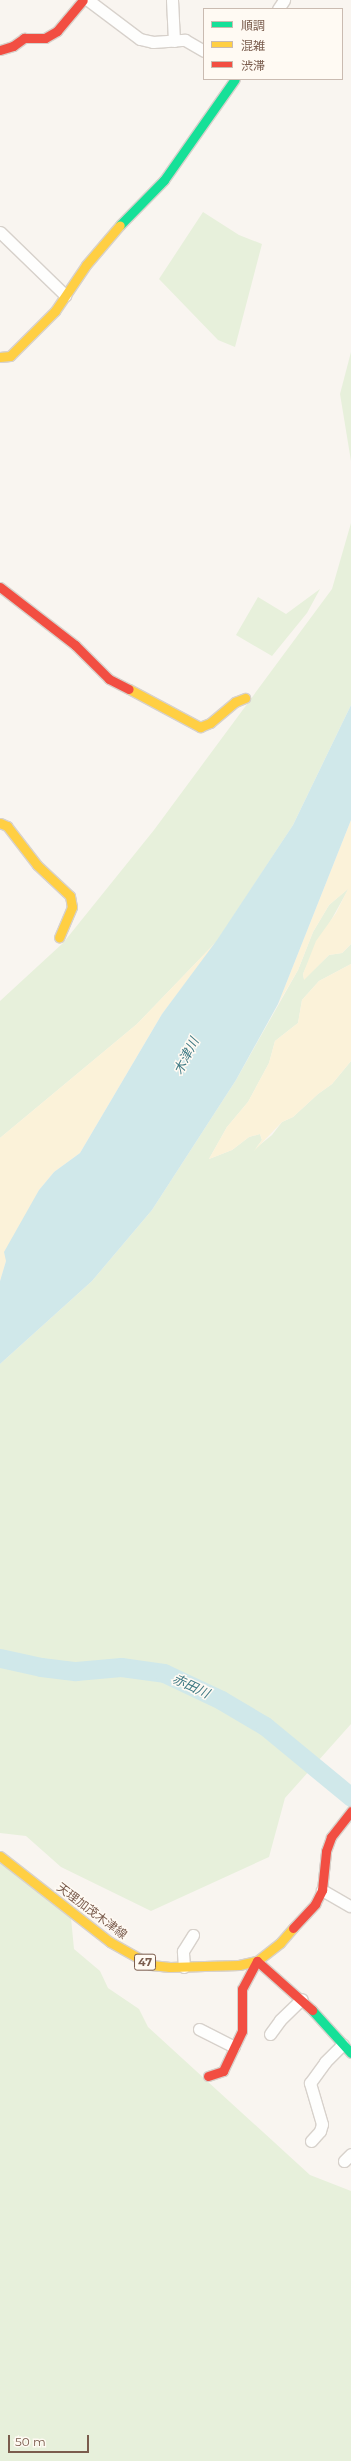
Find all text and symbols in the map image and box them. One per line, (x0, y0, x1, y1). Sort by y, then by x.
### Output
legend (203, 8, 343, 80)
text: 順調 (241, 18, 265, 33)
text: 混雑 (241, 38, 265, 53)
text: 渋滞 (241, 58, 265, 73)
water label: 木津川 (170, 1035, 202, 1077)
water label: 赤田川 (170, 1671, 212, 1701)
street label: 天理加茂木津線 (54, 1880, 130, 1942)
road number: 47 (134, 1953, 156, 1971)
scale bar (10, 2427, 91, 2453)
text: 50 m (15, 2434, 46, 2449)

